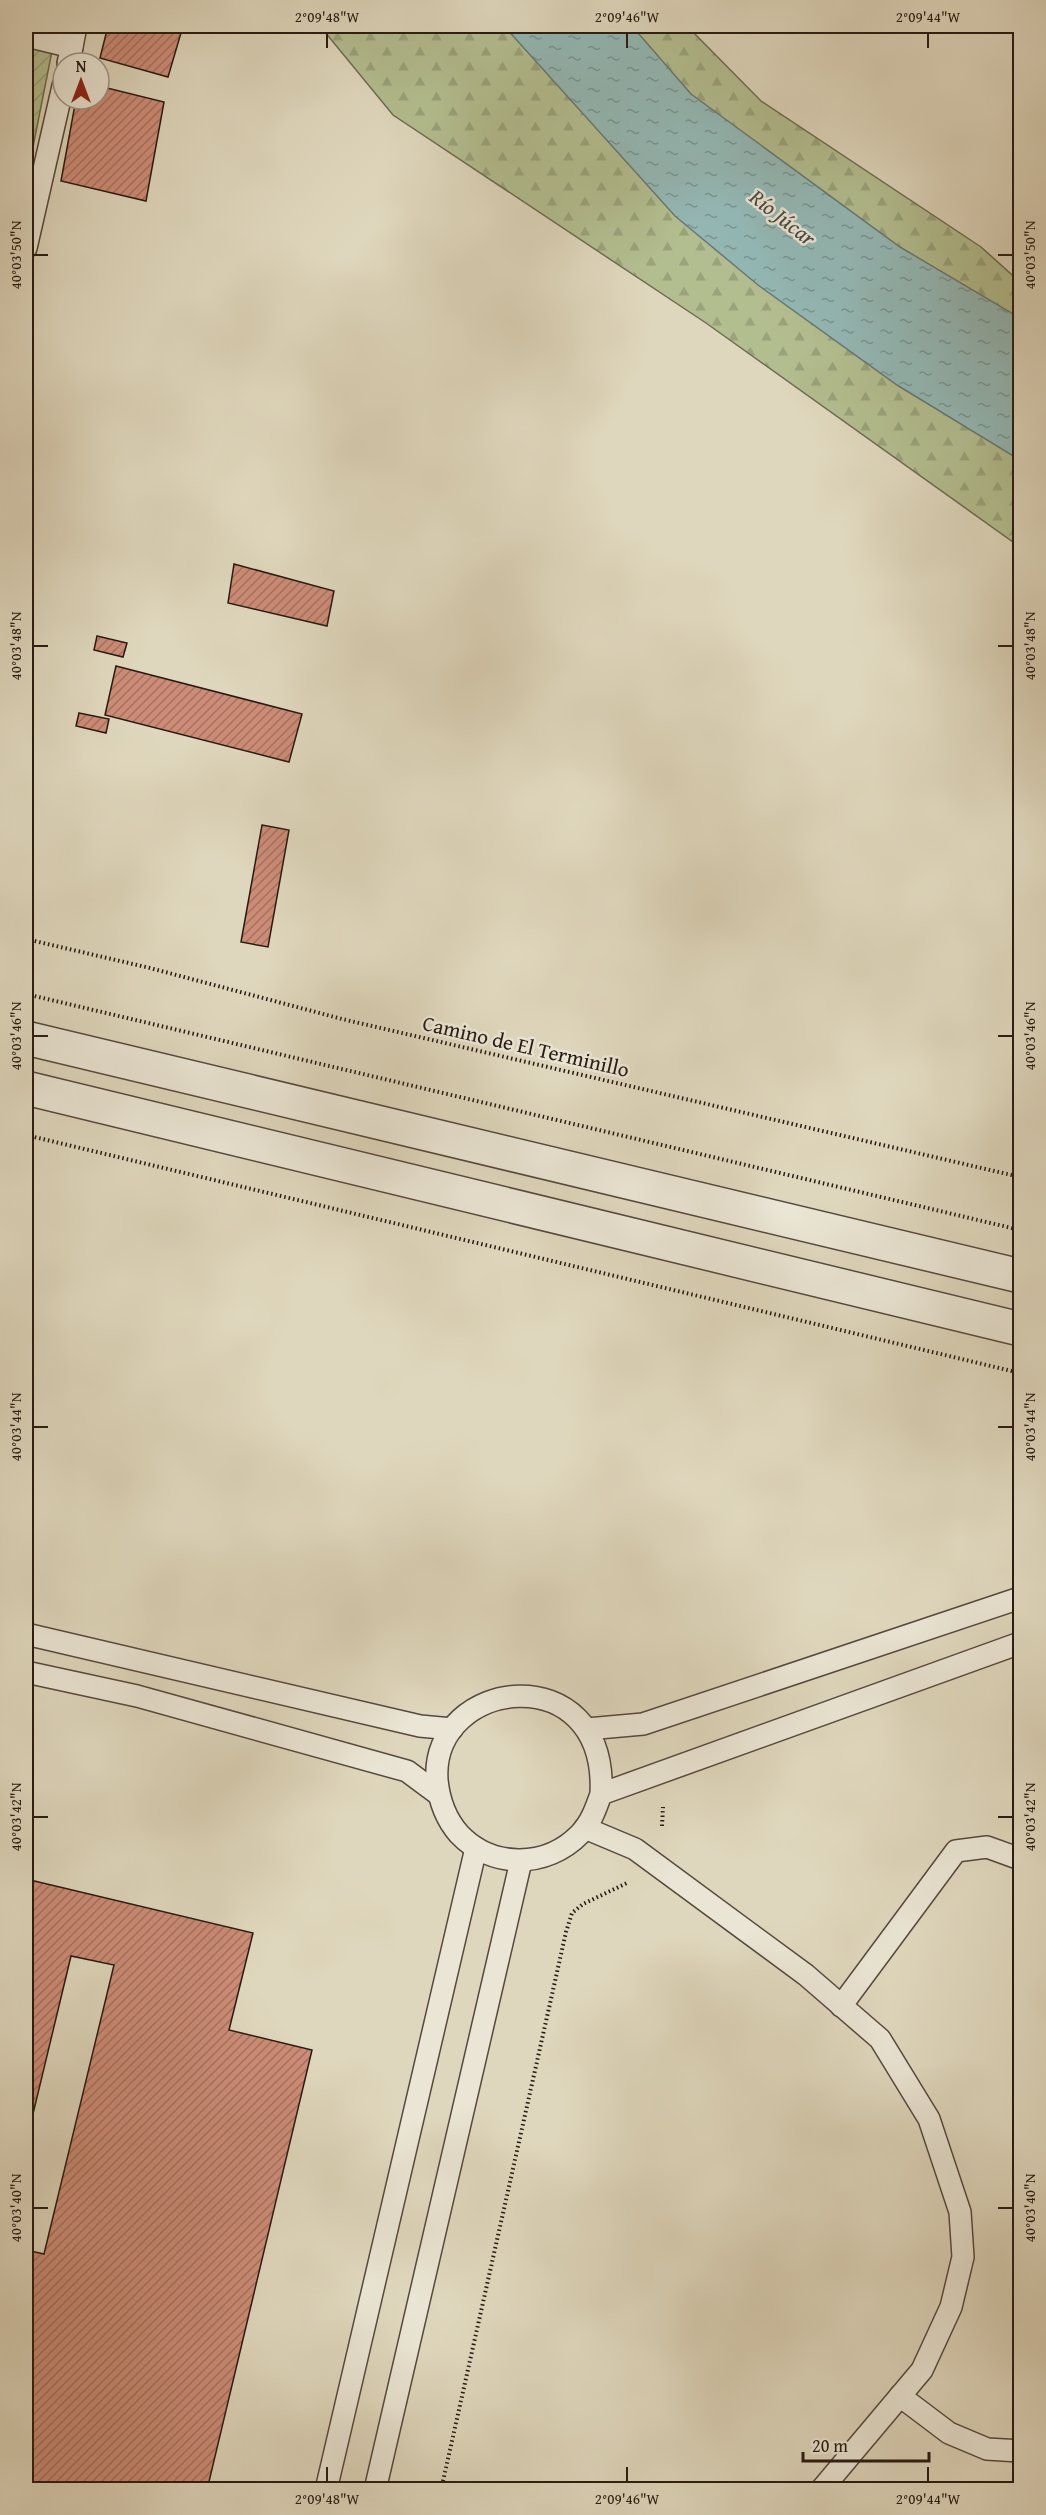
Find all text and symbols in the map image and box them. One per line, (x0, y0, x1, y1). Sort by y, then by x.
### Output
text: 2°09'48"W (295, 6, 360, 27)
text: 2°09'46"W (595, 6, 660, 27)
text: 2°09'44"W (896, 6, 961, 27)
north arrow (51, 51, 111, 111)
text: N (76, 54, 87, 78)
water label: Río Júcar (742, 180, 823, 254)
text: 40°03'50"N (5, 220, 26, 289)
text: 40°03'50"N (1019, 220, 1040, 289)
text: 40°03'48"N (5, 611, 26, 680)
text: 40°03'48"N (1019, 611, 1040, 680)
text: 40°03'46"N (5, 1001, 26, 1070)
text: 40°03'46"N (1019, 1001, 1040, 1070)
street label: Camino de El Terminillo (420, 1007, 632, 1085)
text: 40°03'44"N (5, 1392, 26, 1461)
text: 40°03'44"N (1019, 1392, 1040, 1461)
text: 40°03'42"N (5, 1782, 26, 1851)
text: 40°03'42"N (1019, 1782, 1040, 1851)
text: 40°03'40"N (5, 2173, 26, 2242)
text: 40°03'40"N (1019, 2173, 1040, 2242)
scale bar (803, 2425, 929, 2463)
text: 20 m (812, 2432, 848, 2459)
text: 2°09'48"W (295, 2488, 360, 2509)
text: 2°09'46"W (595, 2488, 660, 2509)
text: 2°09'44"W (896, 2488, 961, 2509)

